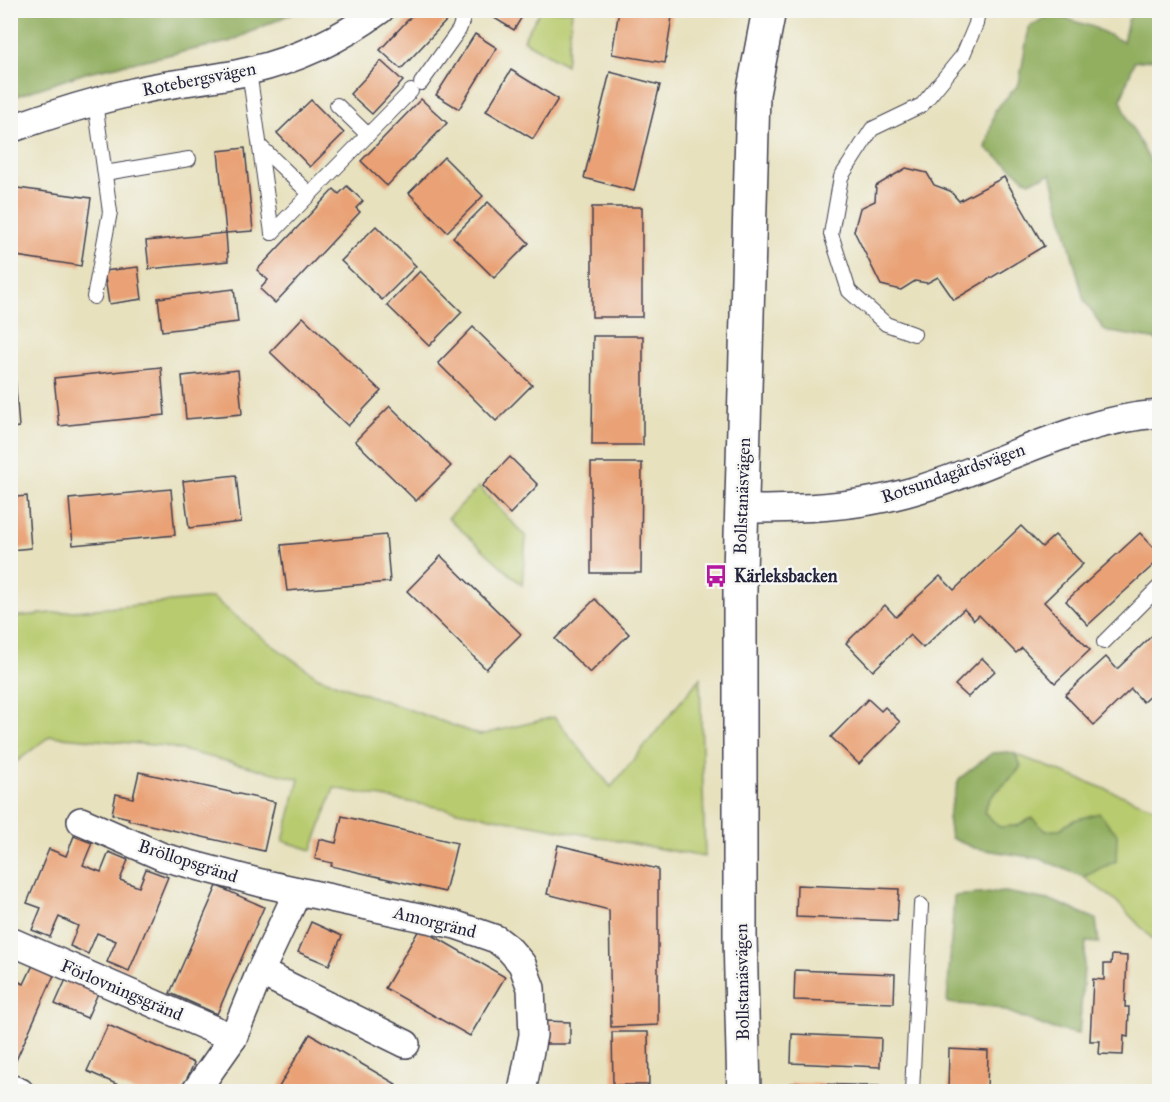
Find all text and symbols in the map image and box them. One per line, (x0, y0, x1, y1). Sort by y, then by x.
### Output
street label: Rotebergsvägen (140, 57, 258, 102)
street label: Bollstanäsvägen (729, 437, 756, 555)
street label: Rotsundagårdsvägen (878, 438, 1028, 509)
bus stop icon: Kärleksbacken (703, 563, 729, 589)
place label: Kärleksbacken (734, 565, 838, 587)
street label: Bröllopsgränd (135, 835, 241, 888)
street label: Amorgränd (390, 901, 479, 944)
street label: Bollstanäsvägen (730, 923, 755, 1041)
street label: Förlovningsgränd (57, 954, 187, 1027)

